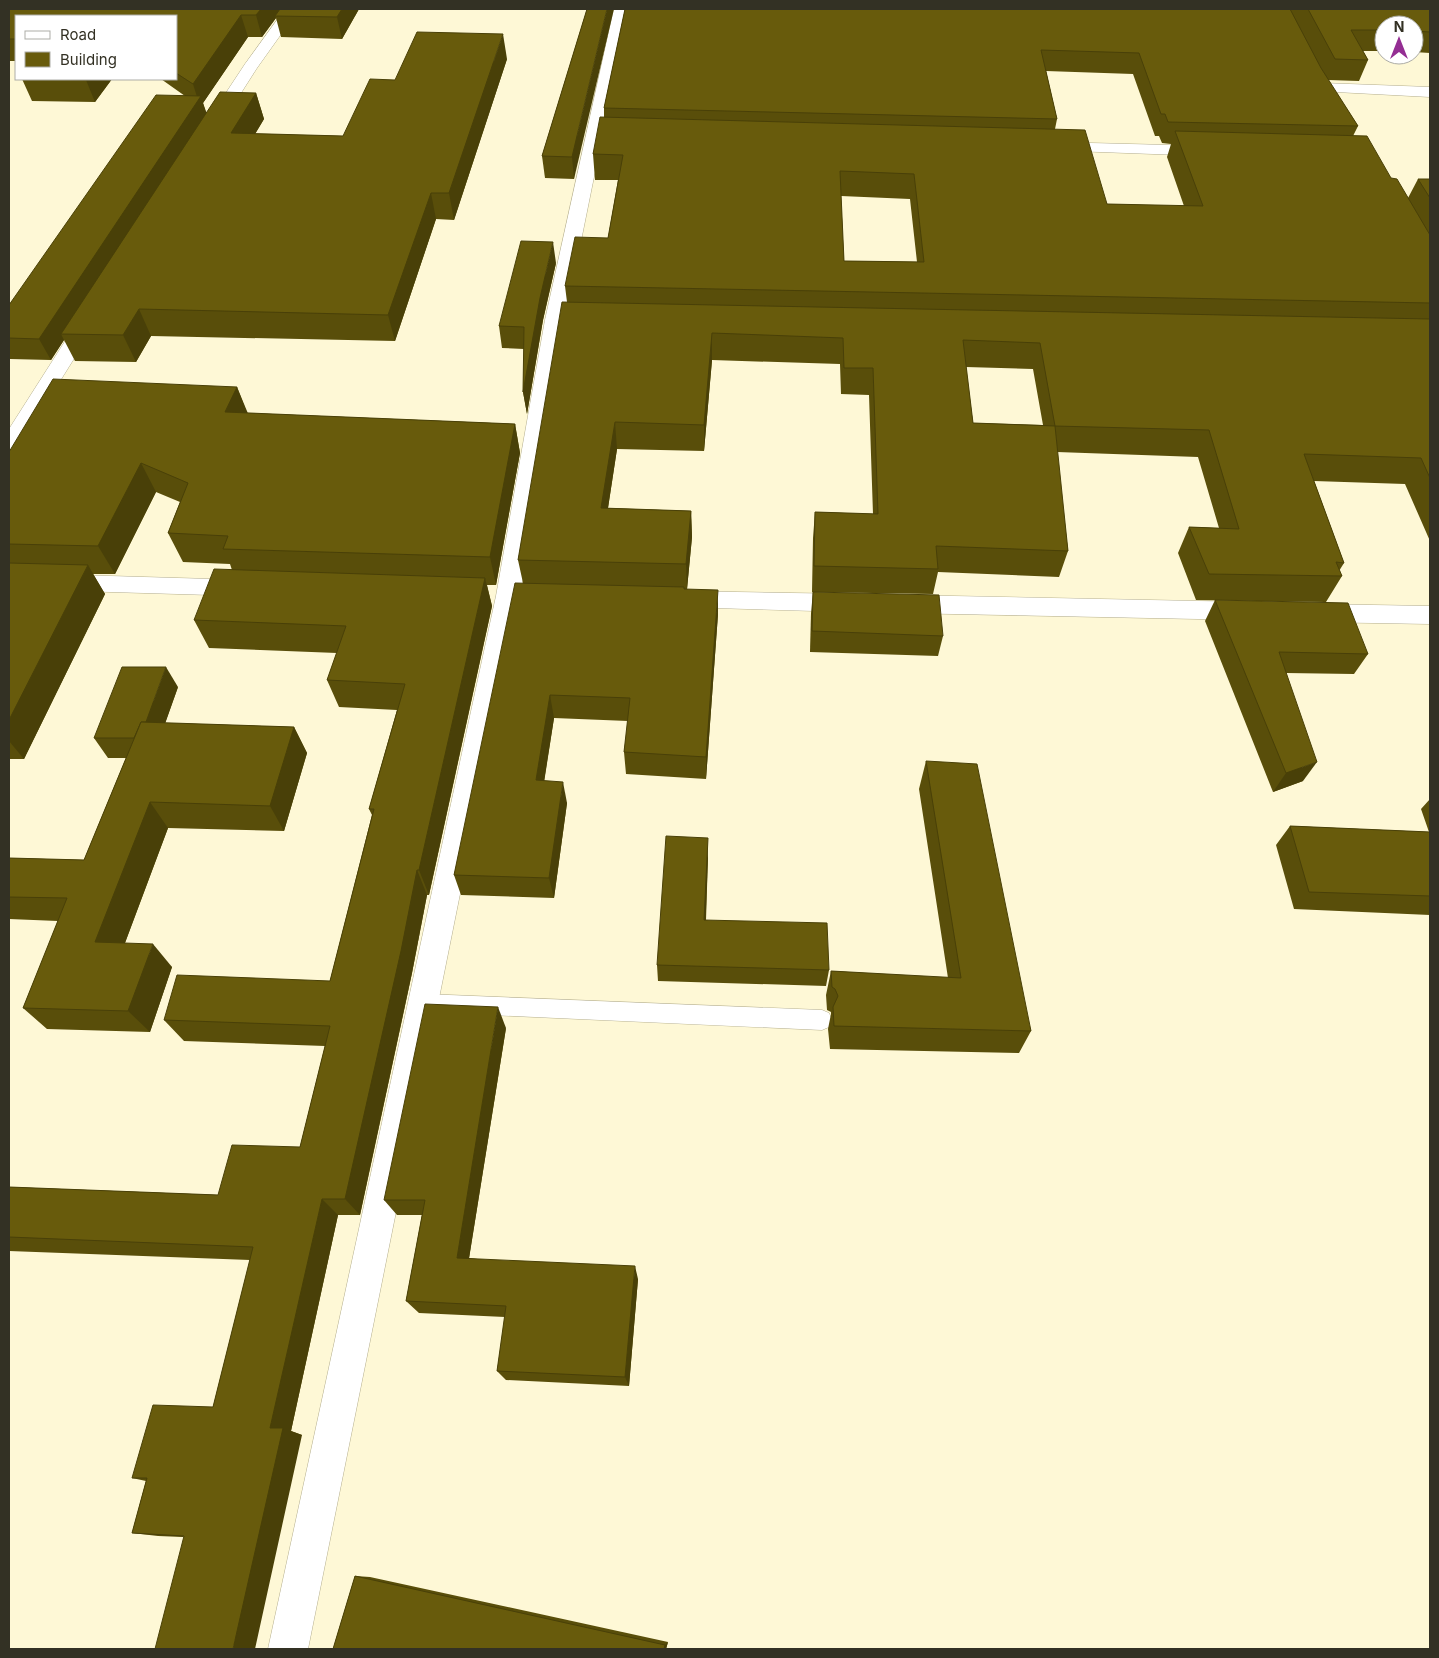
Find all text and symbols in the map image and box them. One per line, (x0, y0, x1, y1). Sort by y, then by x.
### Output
legend (15, 15, 178, 80)
north arrow (1374, 15, 1424, 65)
text: N (1394, 18, 1404, 35)
text: Road (60, 25, 96, 44)
text: Building (60, 50, 117, 69)

